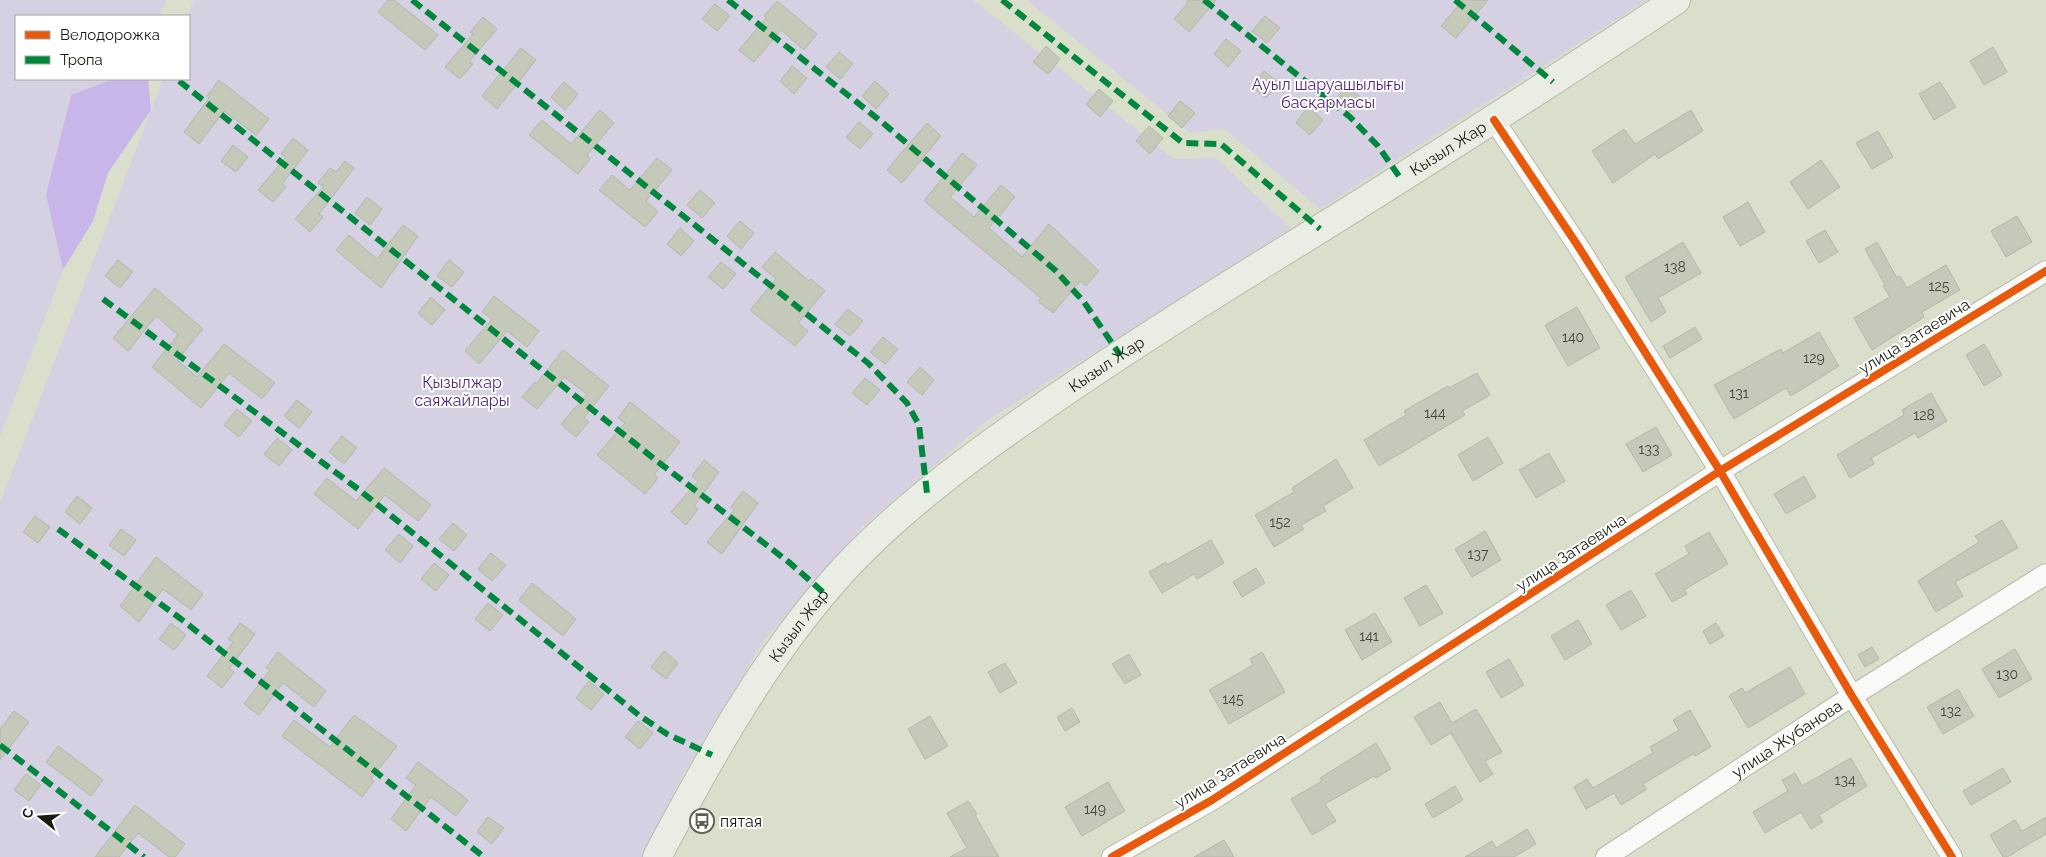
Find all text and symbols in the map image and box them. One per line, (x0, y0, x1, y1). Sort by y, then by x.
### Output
legend (15, 15, 190, 80)
text: Велодорожка (60, 26, 160, 44)
text: Тропа (60, 51, 103, 69)
park label: Ауыл шаруашылығы басқармасы (1252, 75, 1404, 112)
street label: Кызыл Жар (1406, 117, 1490, 180)
house number: 138 (1664, 259, 1686, 275)
house number: 125 (1929, 278, 1950, 294)
street label: улица Затаевича (1855, 295, 1973, 378)
house number: 140 (1562, 329, 1584, 345)
street label: Кызыл Жар (1065, 332, 1148, 396)
house number: 129 (1803, 350, 1825, 366)
park label: Қызылжар саяжайлары (414, 373, 510, 410)
house number: 131 (1729, 385, 1749, 401)
house number: 144 (1424, 405, 1446, 421)
house number: 128 (1913, 407, 1935, 423)
house number: 133 (1639, 441, 1659, 457)
street label: улица Затаевича (1513, 510, 1630, 595)
house number: 152 (1270, 514, 1290, 530)
house number: 137 (1468, 546, 1489, 562)
street label: Кызыл Жар (765, 585, 833, 666)
house number: 141 (1359, 628, 1379, 644)
house number: 130 (1996, 666, 2018, 682)
house number: 145 (1222, 691, 1244, 707)
street label: улица Жубанова (1728, 696, 1846, 782)
house number: 132 (1941, 703, 1961, 719)
street label: улица Затаевича (1171, 729, 1289, 812)
house number: 134 (1834, 772, 1856, 788)
north arrow (15, 792, 65, 842)
house number: 149 (1084, 801, 1106, 817)
text: С (19, 806, 37, 820)
bus stop icon: пятая (689, 808, 715, 834)
place label: пятая (720, 812, 762, 831)

